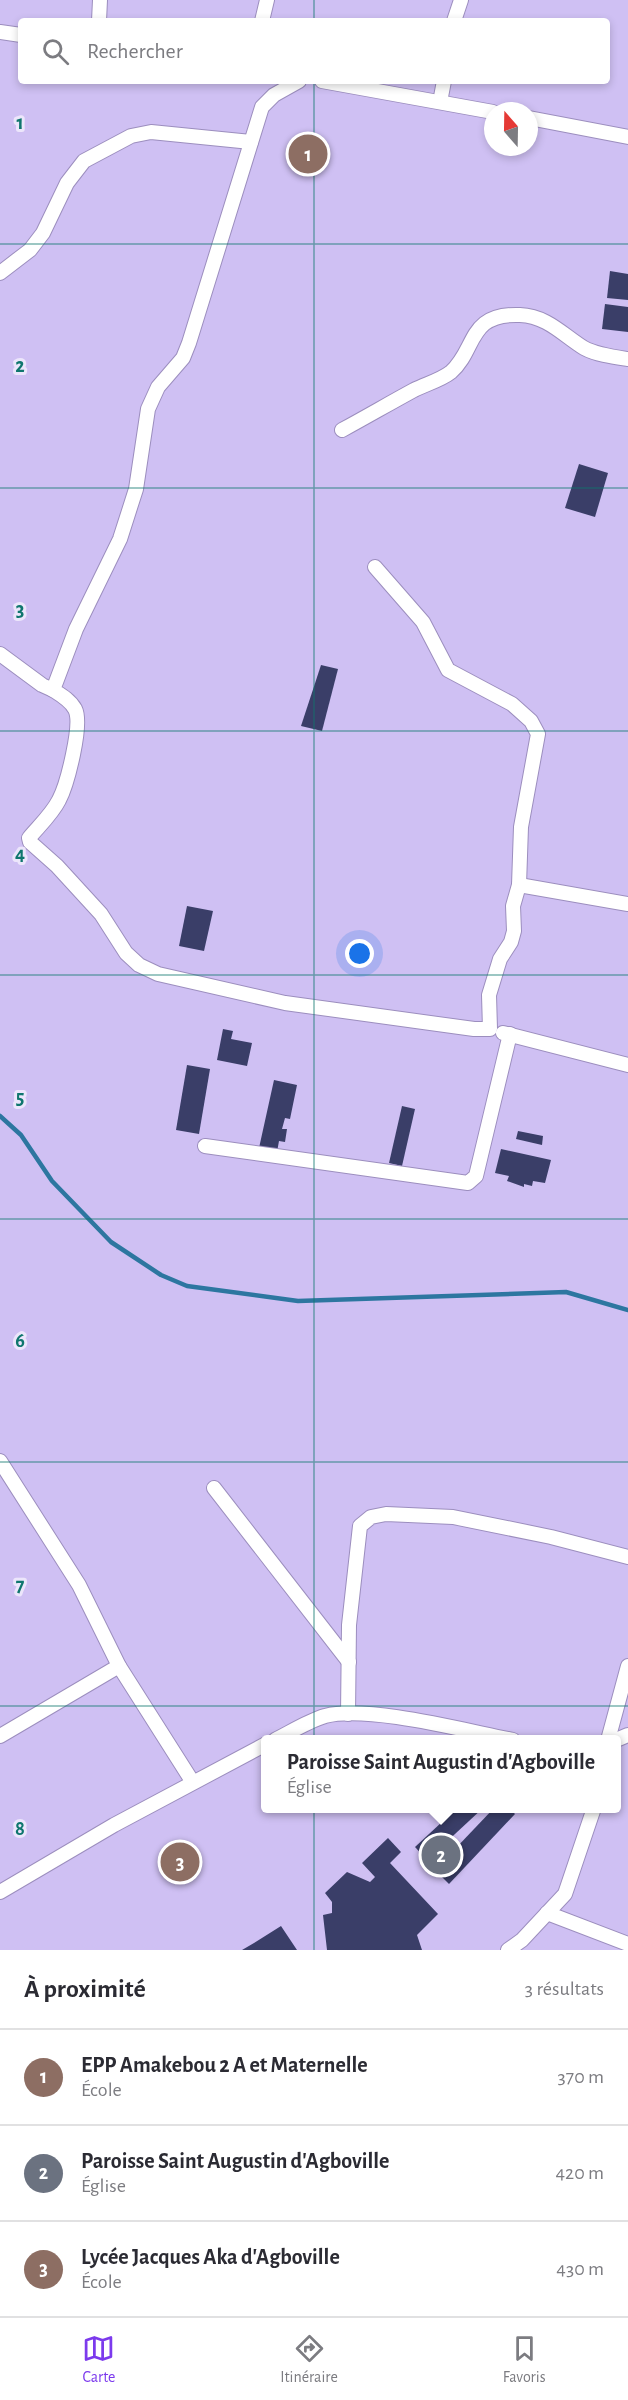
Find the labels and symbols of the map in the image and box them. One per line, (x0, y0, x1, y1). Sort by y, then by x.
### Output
north arrow (484, 102, 538, 156)
text: 1 (16, 113, 24, 133)
pin: 1 (288, 132, 328, 176)
text: 2 (15, 356, 25, 376)
text: 3 (16, 600, 24, 620)
text: 4 (15, 844, 25, 864)
your location (345, 939, 374, 968)
text: 5 (16, 1088, 24, 1108)
text: 6 (15, 1331, 25, 1351)
text: 7 (16, 1575, 25, 1595)
text: 8 (15, 1819, 25, 1839)
pin: 2 (422, 1832, 460, 1878)
pin: 3 (160, 1840, 200, 1884)

